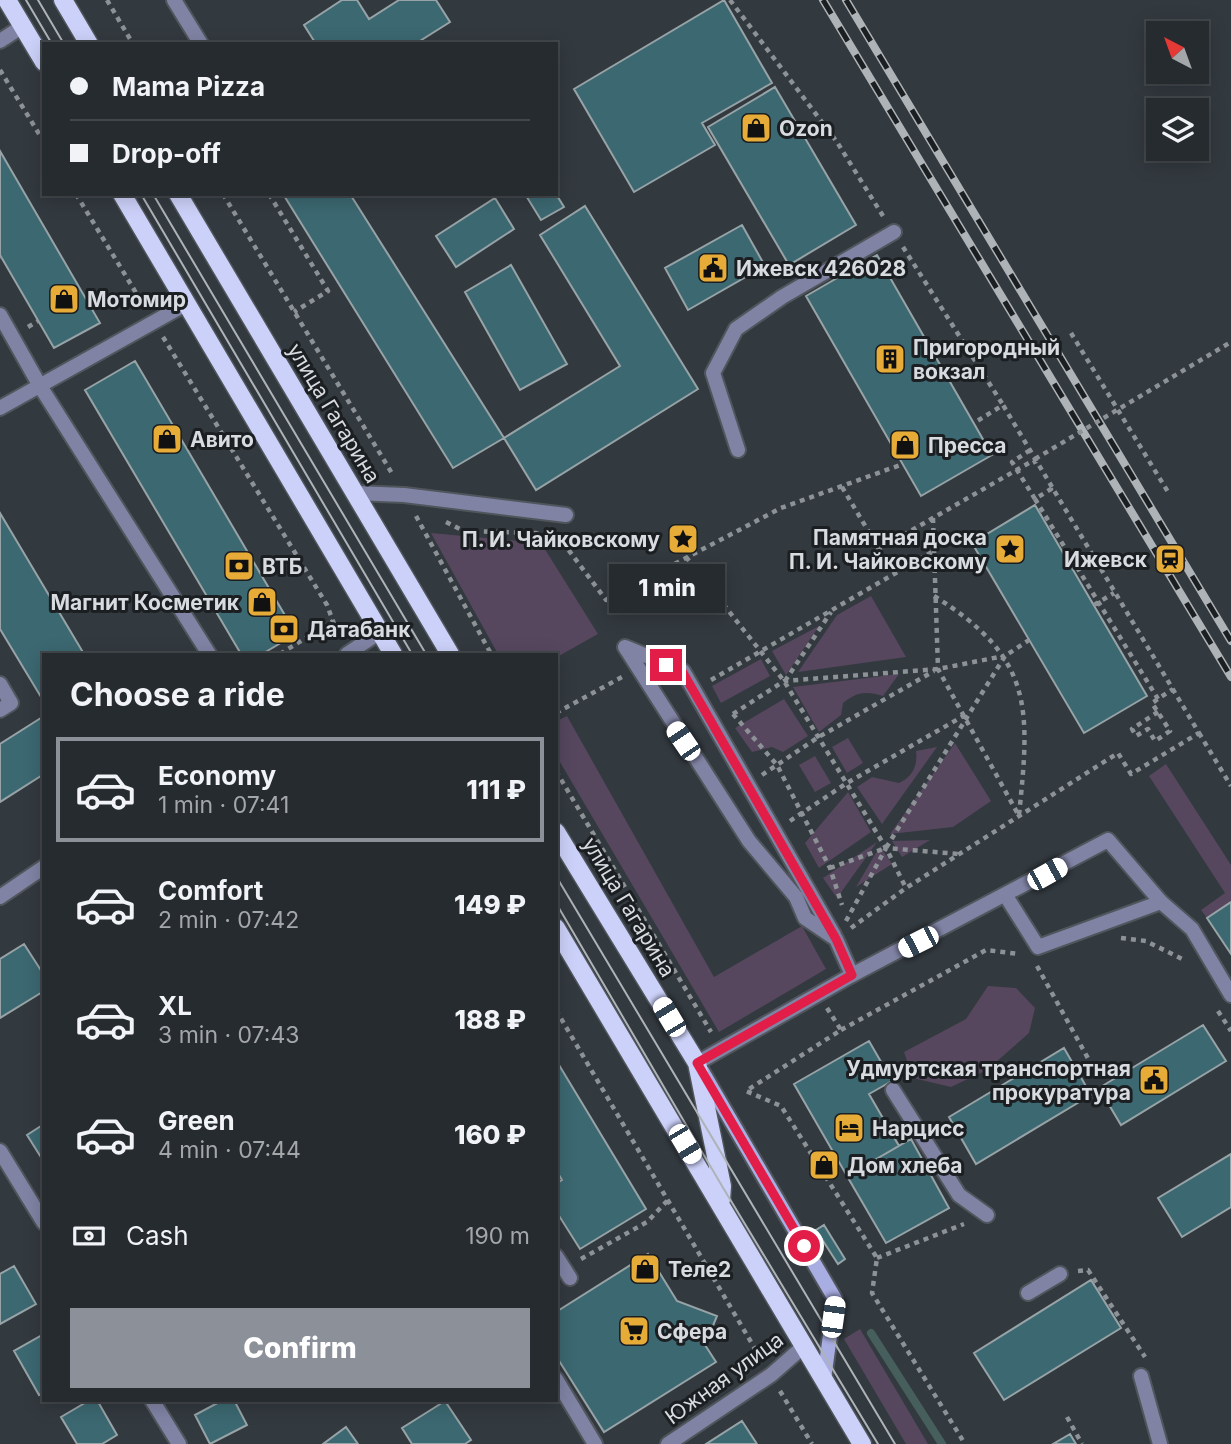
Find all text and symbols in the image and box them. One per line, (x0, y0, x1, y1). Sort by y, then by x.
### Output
north arrow (1146, 21, 1209, 84)
map controls (1146, 21, 1209, 161)
text: Mama Pizza (112, 71, 265, 102)
button: layers (1146, 98, 1209, 161)
shop icon: Ozon (739, 111, 773, 145)
place label: Ozon (779, 116, 833, 141)
text: Drop-off (112, 138, 221, 169)
public building icon: Ижевск 426028 (696, 251, 730, 285)
place label: Ижевск 426028 (736, 256, 906, 281)
shop icon: Мотомир (47, 282, 81, 316)
place label: Мотомир (87, 287, 186, 312)
place label: Пригородный вокзал (913, 335, 1060, 384)
street label: улица Гагарина (282, 339, 386, 487)
building icon: Пригородный вокзал (873, 342, 907, 376)
shop icon: Авито (150, 422, 184, 456)
place label: Авито (190, 427, 254, 452)
shop icon: Пресса (888, 428, 922, 462)
place label: Пресса (928, 433, 1007, 458)
place icon: П. И. Чайковскому (666, 522, 700, 556)
place label: Памятная доска П. И. Чайковскому (789, 525, 987, 574)
place label: П. И. Чайковскому (462, 527, 660, 552)
place icon: Памятная доска П. И. Чайковскому (993, 532, 1027, 566)
station icon: Ижевск (1153, 542, 1187, 576)
place label: Ижевск (1064, 547, 1148, 572)
bank icon: ВТБ (222, 549, 256, 583)
place label: ВТБ (262, 554, 302, 579)
callout: 1 min (608, 564, 724, 612)
text: 1 min (638, 574, 696, 602)
shop icon: Магнит Косметик (245, 585, 279, 619)
place label: Магнит Косметик (50, 590, 240, 615)
bank icon: Датабанк (267, 612, 301, 646)
place label: Датабанк (307, 617, 411, 642)
route end (650, 649, 682, 681)
text: Choose a ride (70, 675, 285, 714)
car (663, 718, 704, 764)
icon: car (74, 758, 137, 821)
text: Economy (158, 760, 276, 791)
text: 111 ₽ (466, 774, 526, 805)
text: 1 min · 07:41 (158, 791, 289, 819)
street label: улица Гагарина (577, 833, 681, 981)
car (1024, 855, 1071, 893)
icon: car (74, 873, 137, 936)
text: Comfort (158, 875, 263, 906)
text: 149 ₽ (454, 889, 526, 920)
text: 2 min · 07:42 (158, 906, 299, 934)
car (895, 923, 942, 961)
icon: car (74, 988, 137, 1051)
text: XL (158, 990, 192, 1021)
car (650, 994, 689, 1040)
text: 188 ₽ (455, 1004, 526, 1035)
text: 3 min · 07:43 (158, 1021, 300, 1049)
place label: Удмуртская транспортная прокуратура (846, 1056, 1131, 1105)
public building icon: Удмуртская транспортная прокуратура (1137, 1063, 1171, 1097)
icon: car (74, 1103, 137, 1166)
text: Green (158, 1105, 235, 1136)
hotel icon: Нарцисс (832, 1111, 866, 1145)
place label: Нарцисс (872, 1116, 965, 1141)
text: 160 ₽ (454, 1119, 526, 1150)
car (666, 1121, 705, 1167)
text: 4 min · 07:44 (158, 1136, 301, 1164)
shop icon: Дом хлеба (807, 1148, 841, 1182)
place label: Дом хлеба (847, 1153, 963, 1178)
icon: cash (70, 1217, 108, 1255)
text: Cash (126, 1220, 189, 1251)
text: 190 m (465, 1222, 530, 1250)
route start (788, 1230, 820, 1262)
shop icon: Теле2 (628, 1252, 662, 1286)
place label: Теле2 (668, 1257, 731, 1282)
car (820, 1295, 847, 1339)
button: Confirm (70, 1308, 530, 1388)
supermarket icon: Сфера (617, 1314, 651, 1348)
place label: Сфера (657, 1319, 727, 1344)
street label: Южная улица (660, 1327, 788, 1429)

